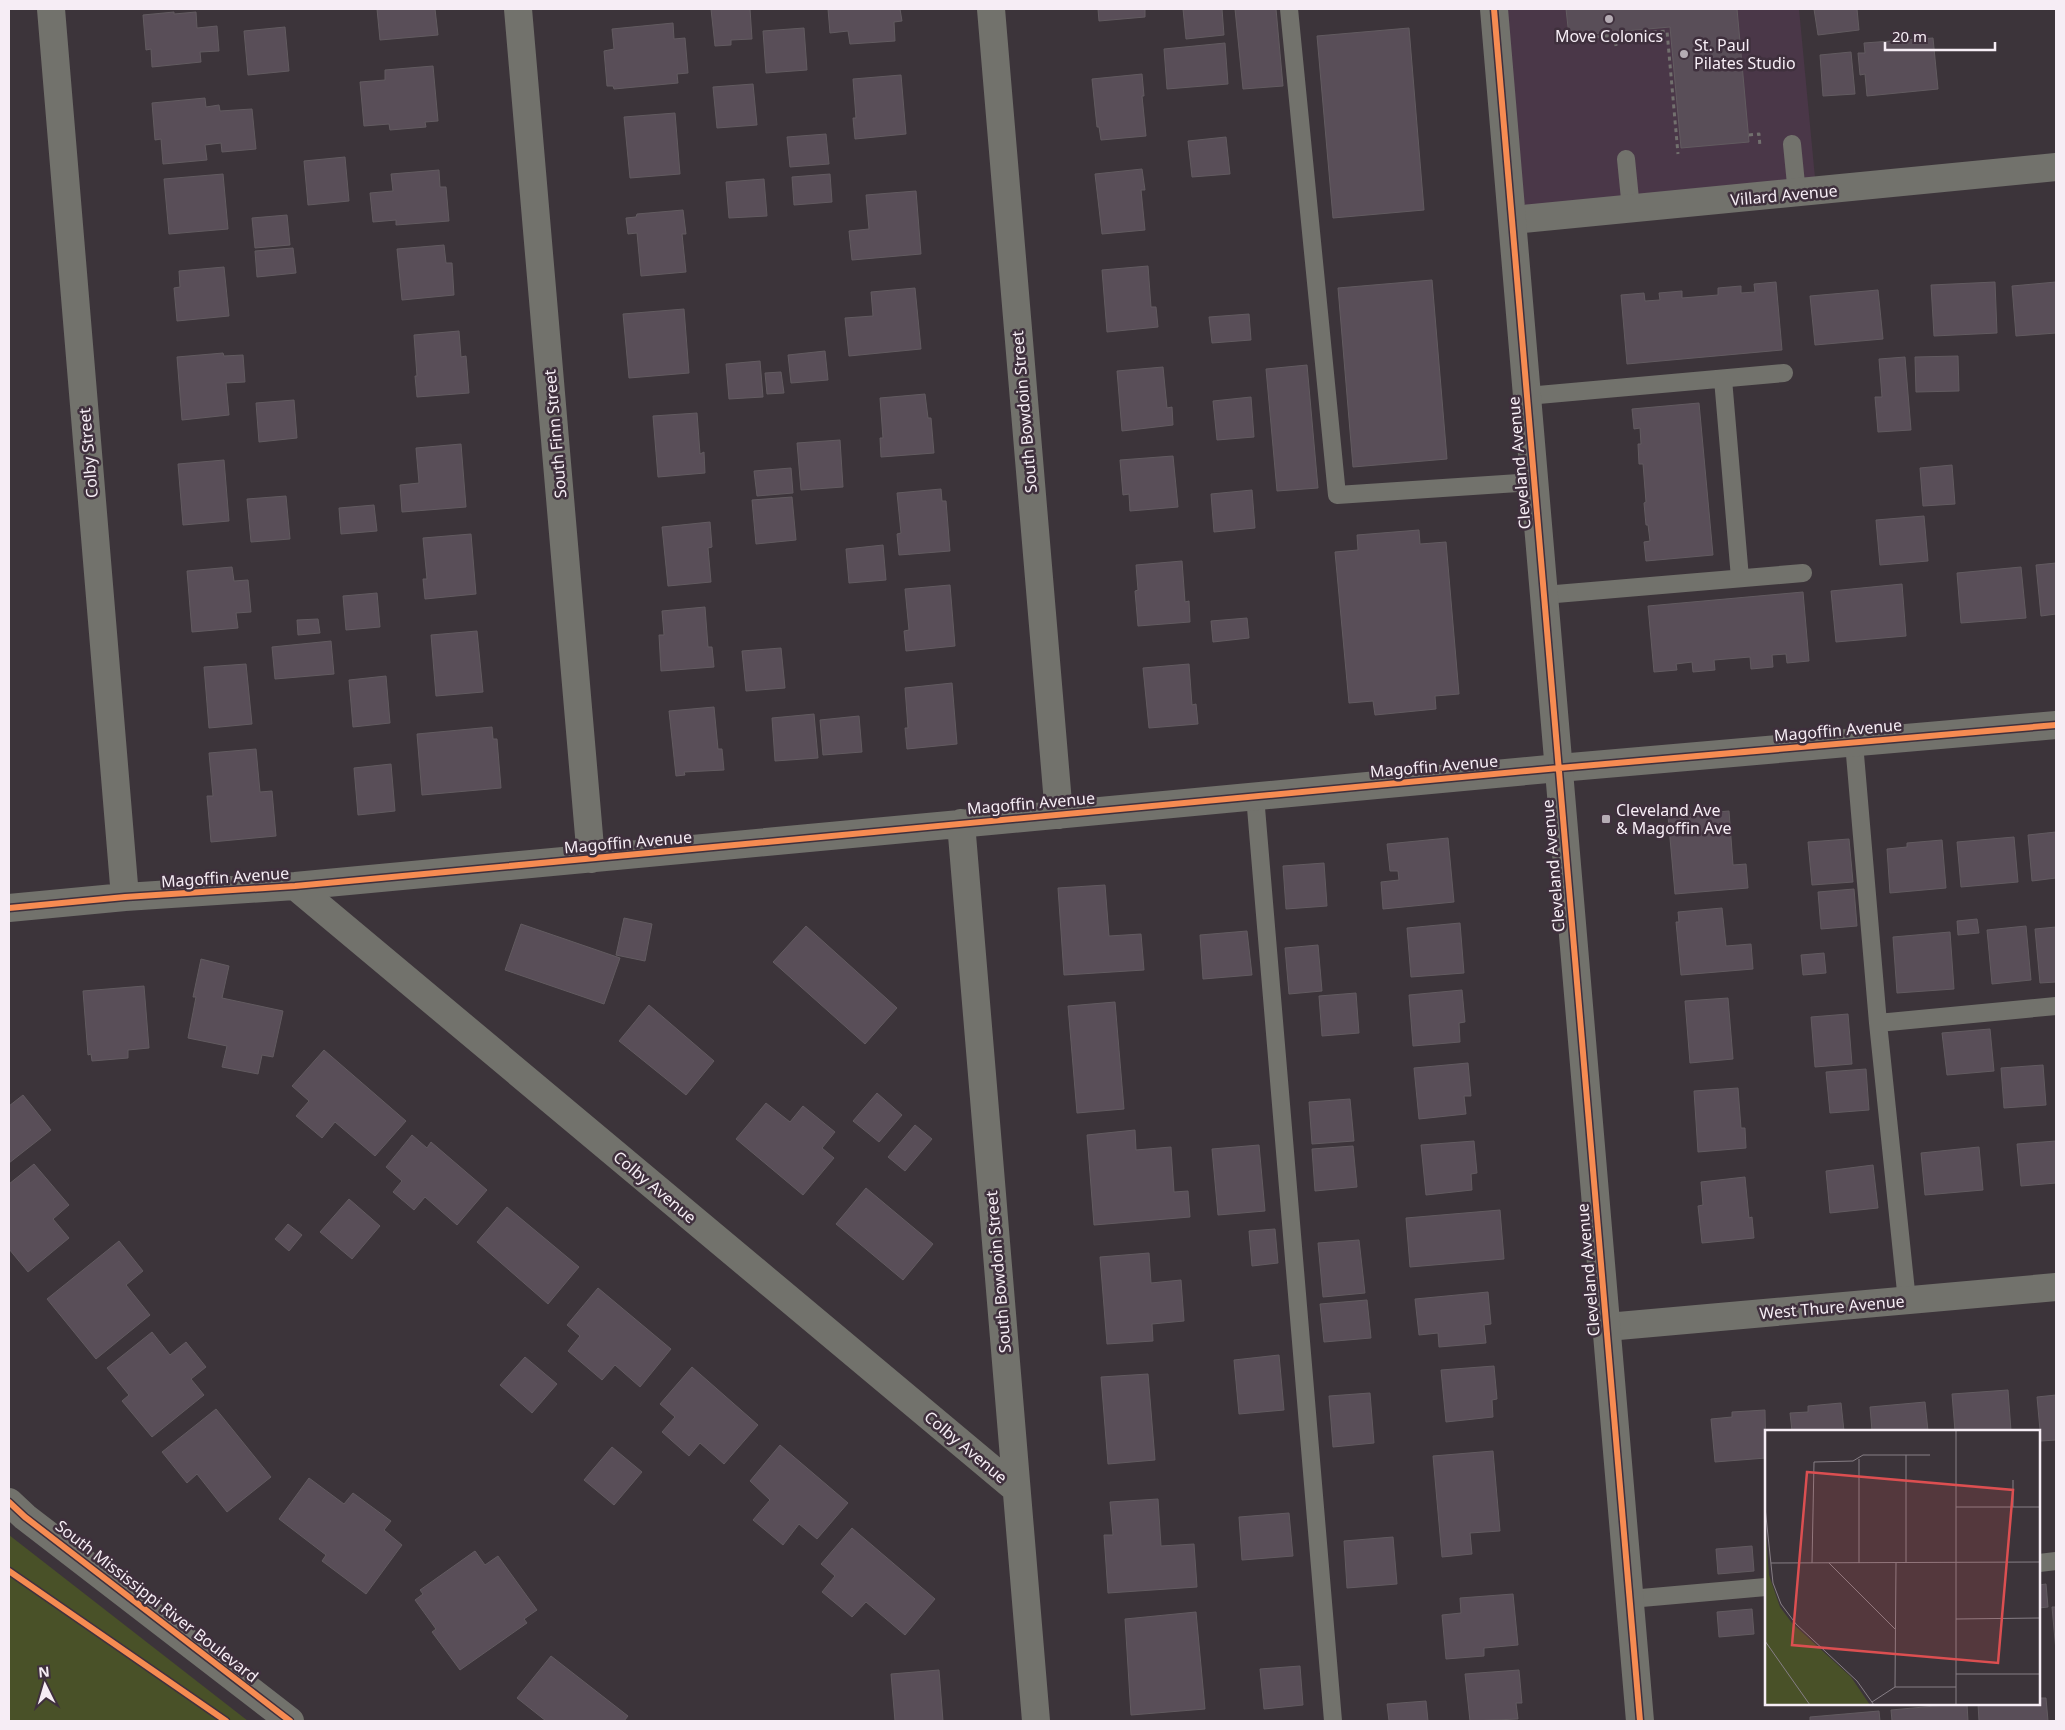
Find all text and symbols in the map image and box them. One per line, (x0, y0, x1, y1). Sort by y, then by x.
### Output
marker: Move Colonics (1603, 13, 1615, 25)
scale bar (1885, 20, 1995, 52)
place label: Move Colonics (1555, 25, 1663, 47)
text: 20 m (1892, 26, 1927, 46)
place label: St. Paul Pilates Studio (1694, 34, 1796, 74)
marker: St. Paul Pilates Studio (1678, 48, 1690, 60)
street label: Villard Avenue (1730, 179, 1838, 211)
street label: South Bowdoin Street (1006, 330, 1042, 494)
street label: South Finn Street (538, 368, 572, 499)
street label: Cleveland Avenue (1502, 396, 1536, 530)
street label: Colby Street (73, 407, 103, 499)
street label: Magoffin Avenue (1773, 713, 1903, 747)
street label: Magoffin Avenue (1369, 749, 1499, 783)
street label: Magoffin Avenue (966, 786, 1096, 820)
street label: Cleveland Avenue (1536, 799, 1570, 933)
place label: Cleveland Ave & Magoffin Ave (1616, 799, 1731, 839)
marker: Cleveland Ave & Magoffin Ave (1600, 813, 1612, 825)
street label: Magoffin Avenue (563, 825, 693, 859)
street label: Magoffin Avenue (160, 862, 290, 892)
street label: Colby Avenue (609, 1146, 701, 1228)
street label: South Bowdoin Street (980, 1190, 1016, 1354)
street label: Cleveland Avenue (1571, 1203, 1605, 1337)
street label: West Thure Avenue (1759, 1290, 1905, 1324)
street label: Colby Avenue (920, 1406, 1012, 1488)
inset map (1765, 1430, 2040, 1705)
street label: South Mississippi River Boulevard (51, 1515, 263, 1687)
north arrow (20, 1660, 70, 1710)
text: N (37, 1662, 50, 1682)

